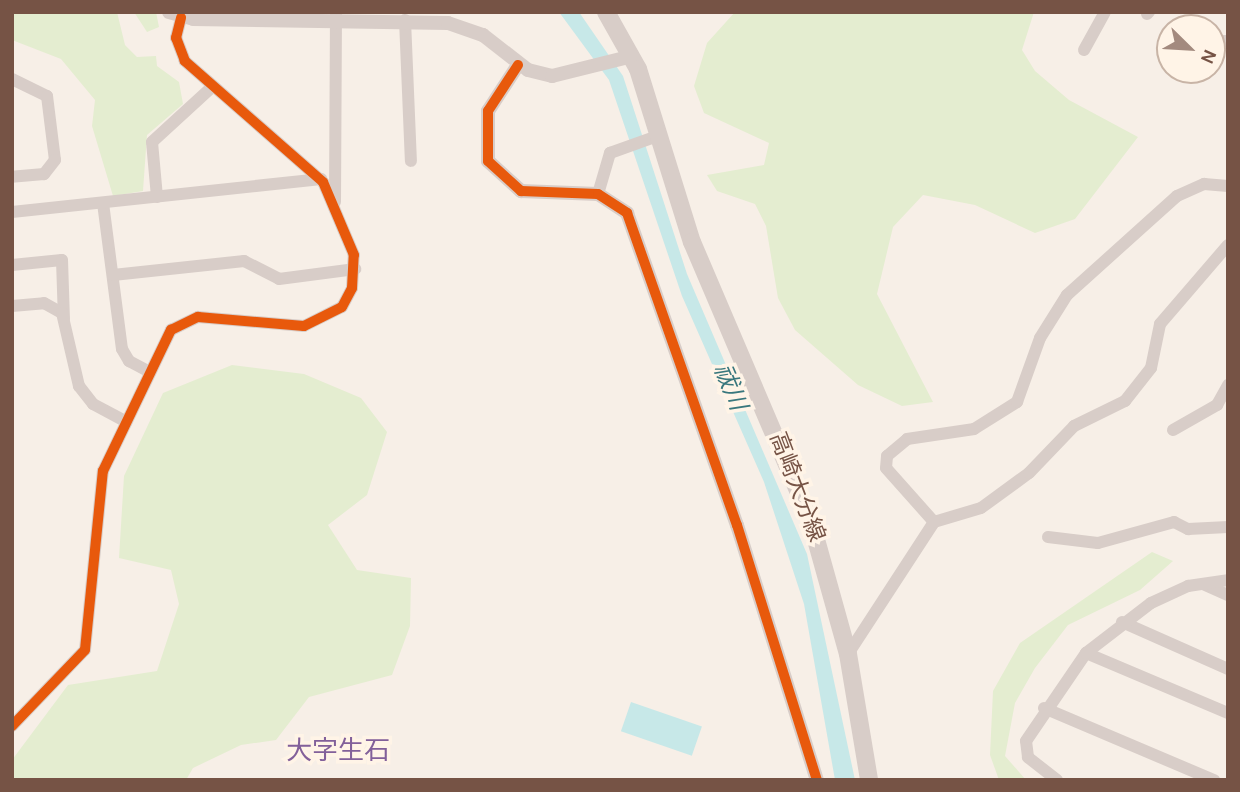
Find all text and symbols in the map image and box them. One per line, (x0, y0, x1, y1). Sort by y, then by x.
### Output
north arrow (1156, 14, 1226, 84)
text: N (1196, 46, 1221, 67)
water label: 祓川 (707, 359, 753, 415)
street label: 高崎大分線 (764, 428, 830, 546)
district label: 大字生石 (286, 735, 390, 767)

